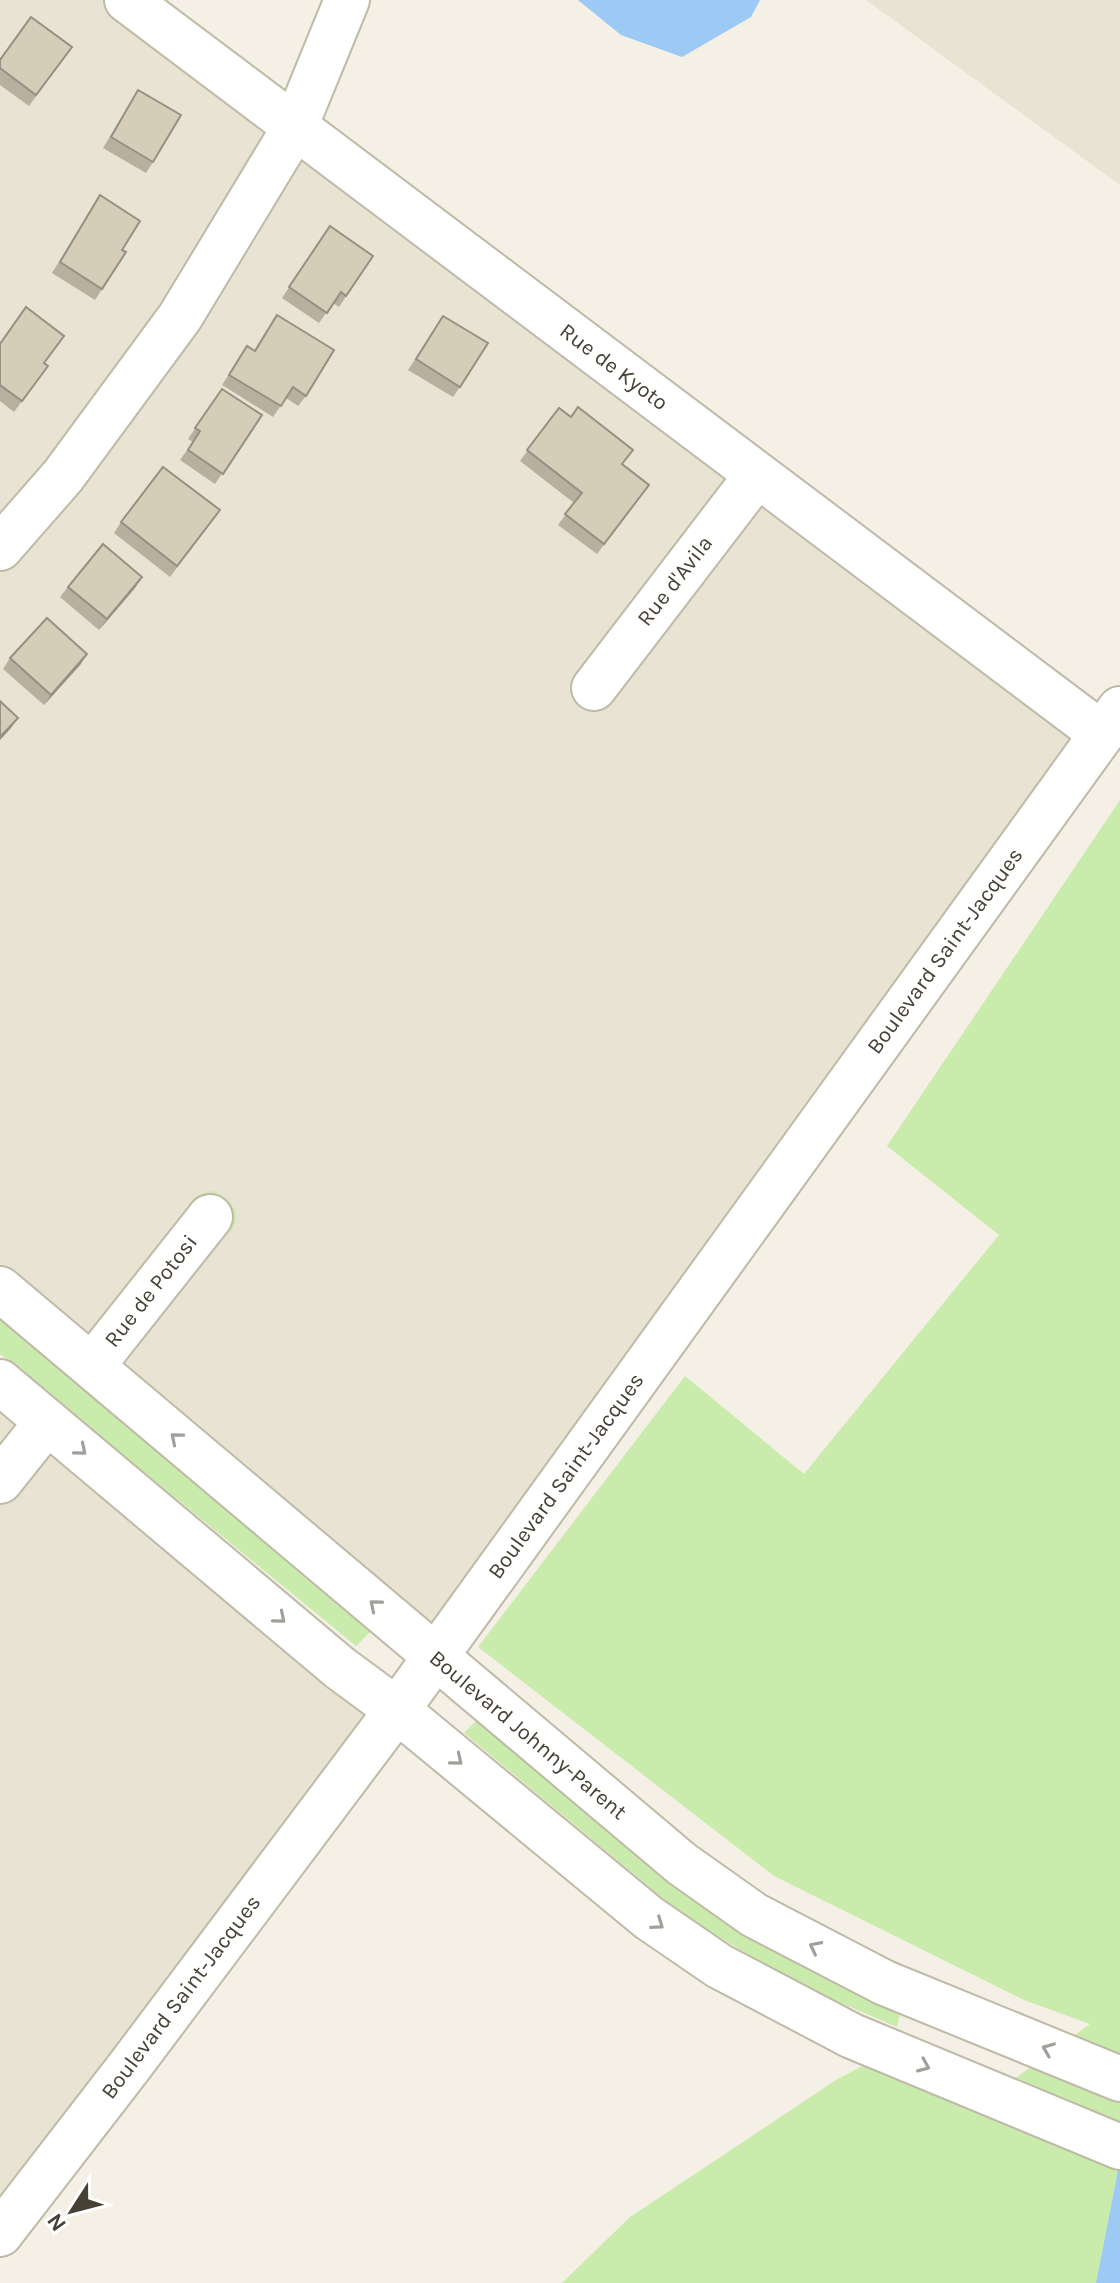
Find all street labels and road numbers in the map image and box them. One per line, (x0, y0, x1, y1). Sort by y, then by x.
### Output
street label: Rue de Kyoto (555, 318, 673, 416)
street label: Rue d'Avila (632, 531, 718, 631)
street label: Boulevard Saint-Jacques (861, 843, 1029, 1059)
street label: Rue de Potosi (99, 1230, 203, 1352)
street label: Boulevard Saint-Jacques (482, 1368, 650, 1584)
street label: Boulevard Johnny-Parent (424, 1645, 632, 1825)
street label: Boulevard Saint-Jacques (96, 1890, 266, 2104)

